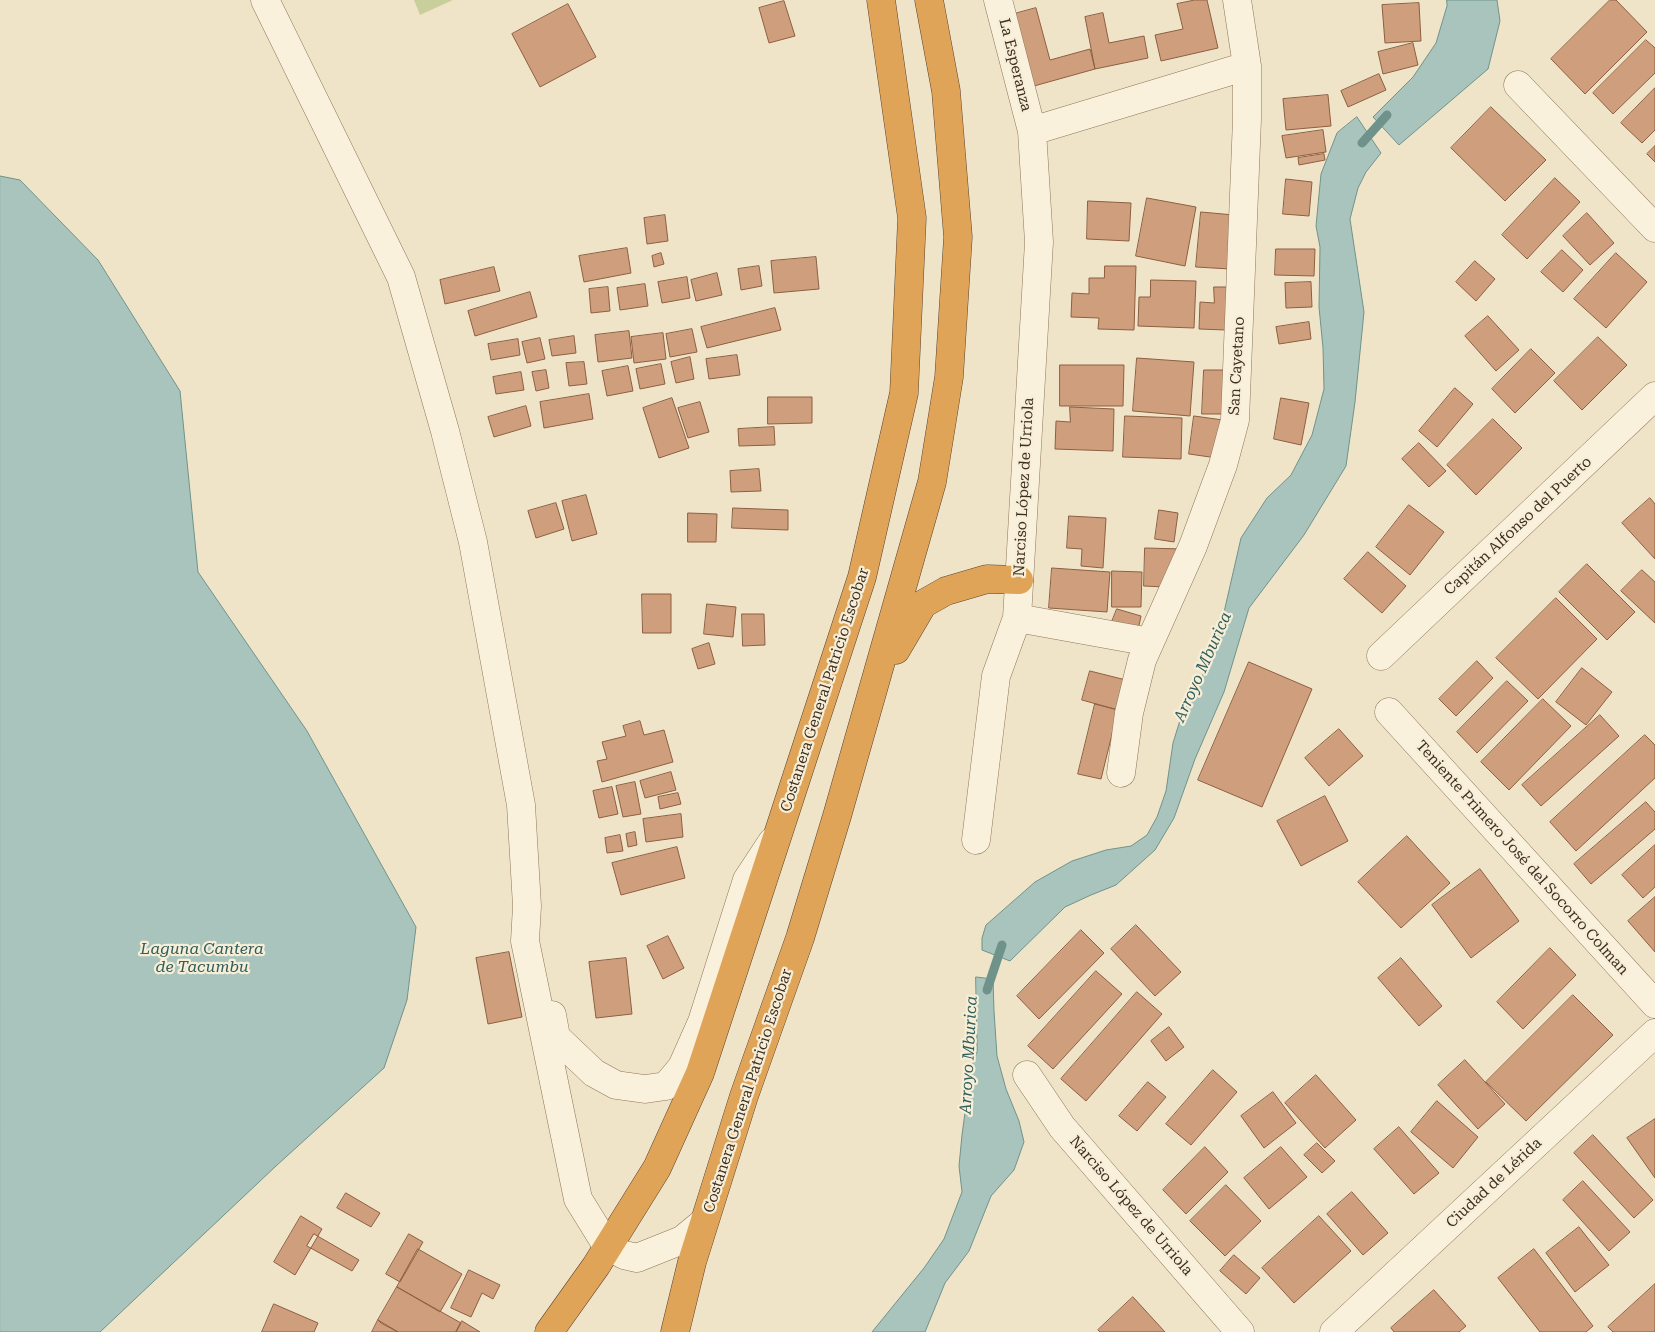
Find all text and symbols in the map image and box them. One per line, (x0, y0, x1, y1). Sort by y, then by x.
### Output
street label: La Esperanza (995, 17, 1035, 113)
street label: San Cayetano (1225, 316, 1249, 416)
street label: Narciso López de Urriola (1010, 397, 1038, 577)
street label: Capitán Alfonso del Puerto (1440, 453, 1596, 599)
street label: Costanera General Patricio Escobar (777, 566, 873, 814)
water label: Arroyo Mburica (1170, 609, 1236, 725)
street label: Teniente Primero José del Socorro Colman (1412, 737, 1632, 979)
water label: Laguna Cantera de Tacumbu (140, 939, 264, 977)
street label: Costanera General Patricio Escobar (700, 967, 796, 1215)
water label: Arroyo Mburica (956, 995, 982, 1115)
street label: Narciso López de Urriola (1065, 1133, 1197, 1279)
street label: Ciudad de Lérida (1443, 1134, 1545, 1232)

